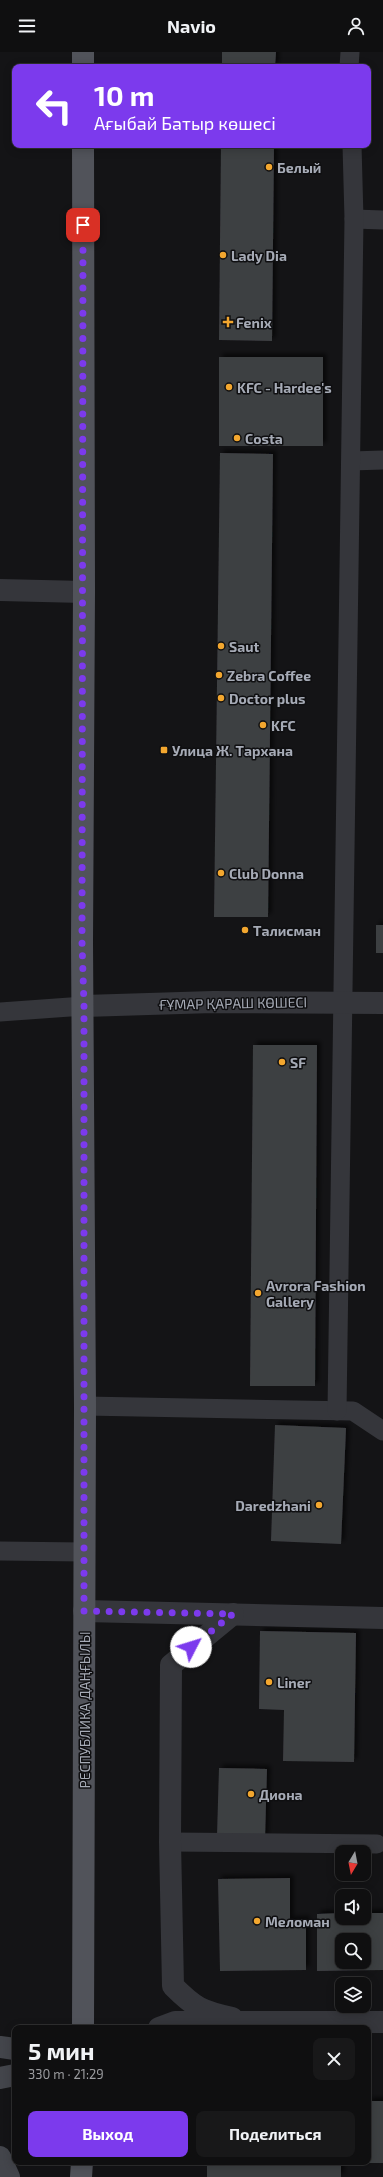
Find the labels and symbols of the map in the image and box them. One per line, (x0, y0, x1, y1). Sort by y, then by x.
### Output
place label: Белый (277, 159, 321, 176)
marker: Белый (264, 162, 274, 172)
pin (66, 208, 100, 242)
place label: Lady Dia (231, 247, 287, 264)
marker: Lady Dia (218, 250, 228, 260)
place label: Fenix (236, 314, 272, 331)
marker: Fenix (223, 317, 233, 327)
place label: KFC - Hardee's (237, 379, 332, 396)
marker: KFC - Hardee's (224, 382, 234, 392)
place label: Costa (245, 430, 283, 447)
marker: Costa (232, 433, 242, 443)
place label: Saut (229, 638, 259, 655)
marker: Saut (216, 641, 226, 651)
place label: Zebra Coffee (227, 667, 311, 684)
marker: Zebra Coffee (214, 670, 224, 680)
place label: Doctor plus (229, 690, 305, 707)
marker: Doctor plus (216, 693, 226, 703)
place label: KFC (271, 717, 296, 734)
marker: KFC (258, 720, 268, 730)
place label: Улица Ж. Тархана (172, 742, 293, 759)
marker: Улица Ж. Тархана (159, 745, 169, 755)
place label: Club Donna (229, 865, 304, 882)
marker: Club Donna (216, 868, 226, 878)
place label: Талисман (253, 922, 321, 939)
marker: Талисман (240, 925, 250, 935)
street label: ҒҰМАР ҚАРАШ КӨШЕСІ (159, 993, 307, 1013)
place label: SF (290, 1054, 306, 1071)
marker: SF (277, 1057, 287, 1067)
place label: Avrora Fashion Gallery (266, 1277, 366, 1310)
marker: Avrora Fashion Gallery (253, 1288, 263, 1298)
place label: Daredzhani (235, 1497, 311, 1514)
marker: Daredzhani (314, 1500, 324, 1510)
position arrow (170, 1626, 212, 1668)
street label: РЕСПУБЛИКА ДАҢҒЫЛЫ (76, 1632, 93, 1789)
place label: Liner (277, 1674, 311, 1691)
marker: Liner (264, 1677, 274, 1687)
place label: Диона (259, 1786, 303, 1803)
marker: Диона (246, 1789, 256, 1799)
north arrow (335, 1845, 371, 1881)
place label: Меломан (265, 1913, 330, 1930)
marker: Меломан (252, 1916, 262, 1926)

